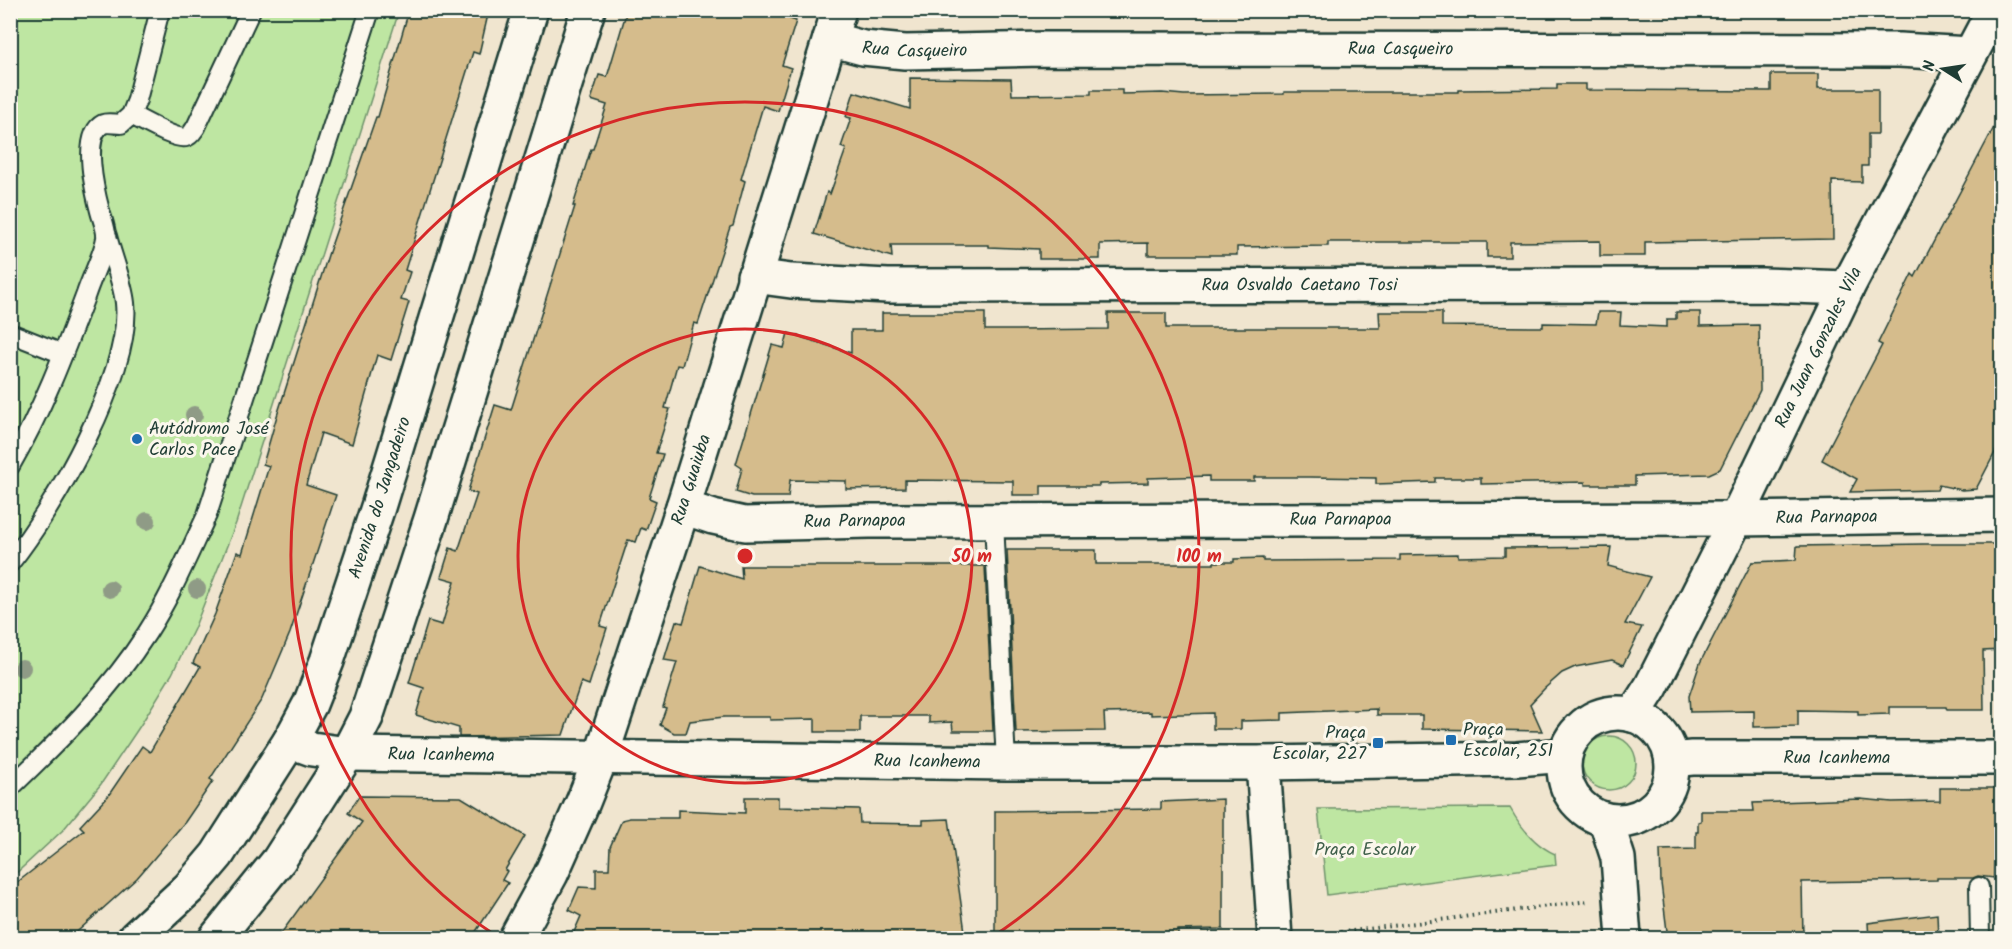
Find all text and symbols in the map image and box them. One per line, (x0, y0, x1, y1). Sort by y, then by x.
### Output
street label: Rua Casqueiro (861, 33, 968, 67)
street label: Rua Casqueiro (1348, 35, 1453, 64)
north arrow (1913, 39, 1973, 99)
text: N (1917, 59, 1943, 74)
street label: Rua Juan Gonzales Vila (1767, 261, 1870, 433)
street label: Rua Osvaldo Caetano Tosi (1202, 271, 1398, 300)
street label: Avenida do Jangadeiro (341, 413, 419, 583)
place label: Autódromo José Carlos Pace (149, 415, 270, 465)
street label: Rua Guaiuba (664, 431, 719, 529)
marker: Autódromo José Carlos Pace (130, 432, 144, 446)
street label: Rua Parnapoa (1775, 502, 1878, 533)
street label: Rua Parnapoa (1289, 505, 1392, 535)
street label: Rua Parnapoa (803, 506, 906, 537)
text: 50 m (951, 543, 992, 572)
text: 100 m (1176, 543, 1222, 572)
centre of rings (735, 546, 755, 566)
place label: Praça Escolar, 251 (1463, 716, 1553, 766)
place label: Praça Escolar, 227 (1272, 719, 1367, 769)
marker: Praça Escolar, 251 (1444, 733, 1458, 747)
marker: Praça Escolar, 227 (1371, 736, 1385, 750)
street label: Rua Icanhema (387, 740, 495, 771)
street label: Rua Icanhema (1783, 744, 1890, 773)
street label: Rua Icanhema (873, 747, 981, 777)
park label: Praça Escolar (1314, 836, 1417, 865)

